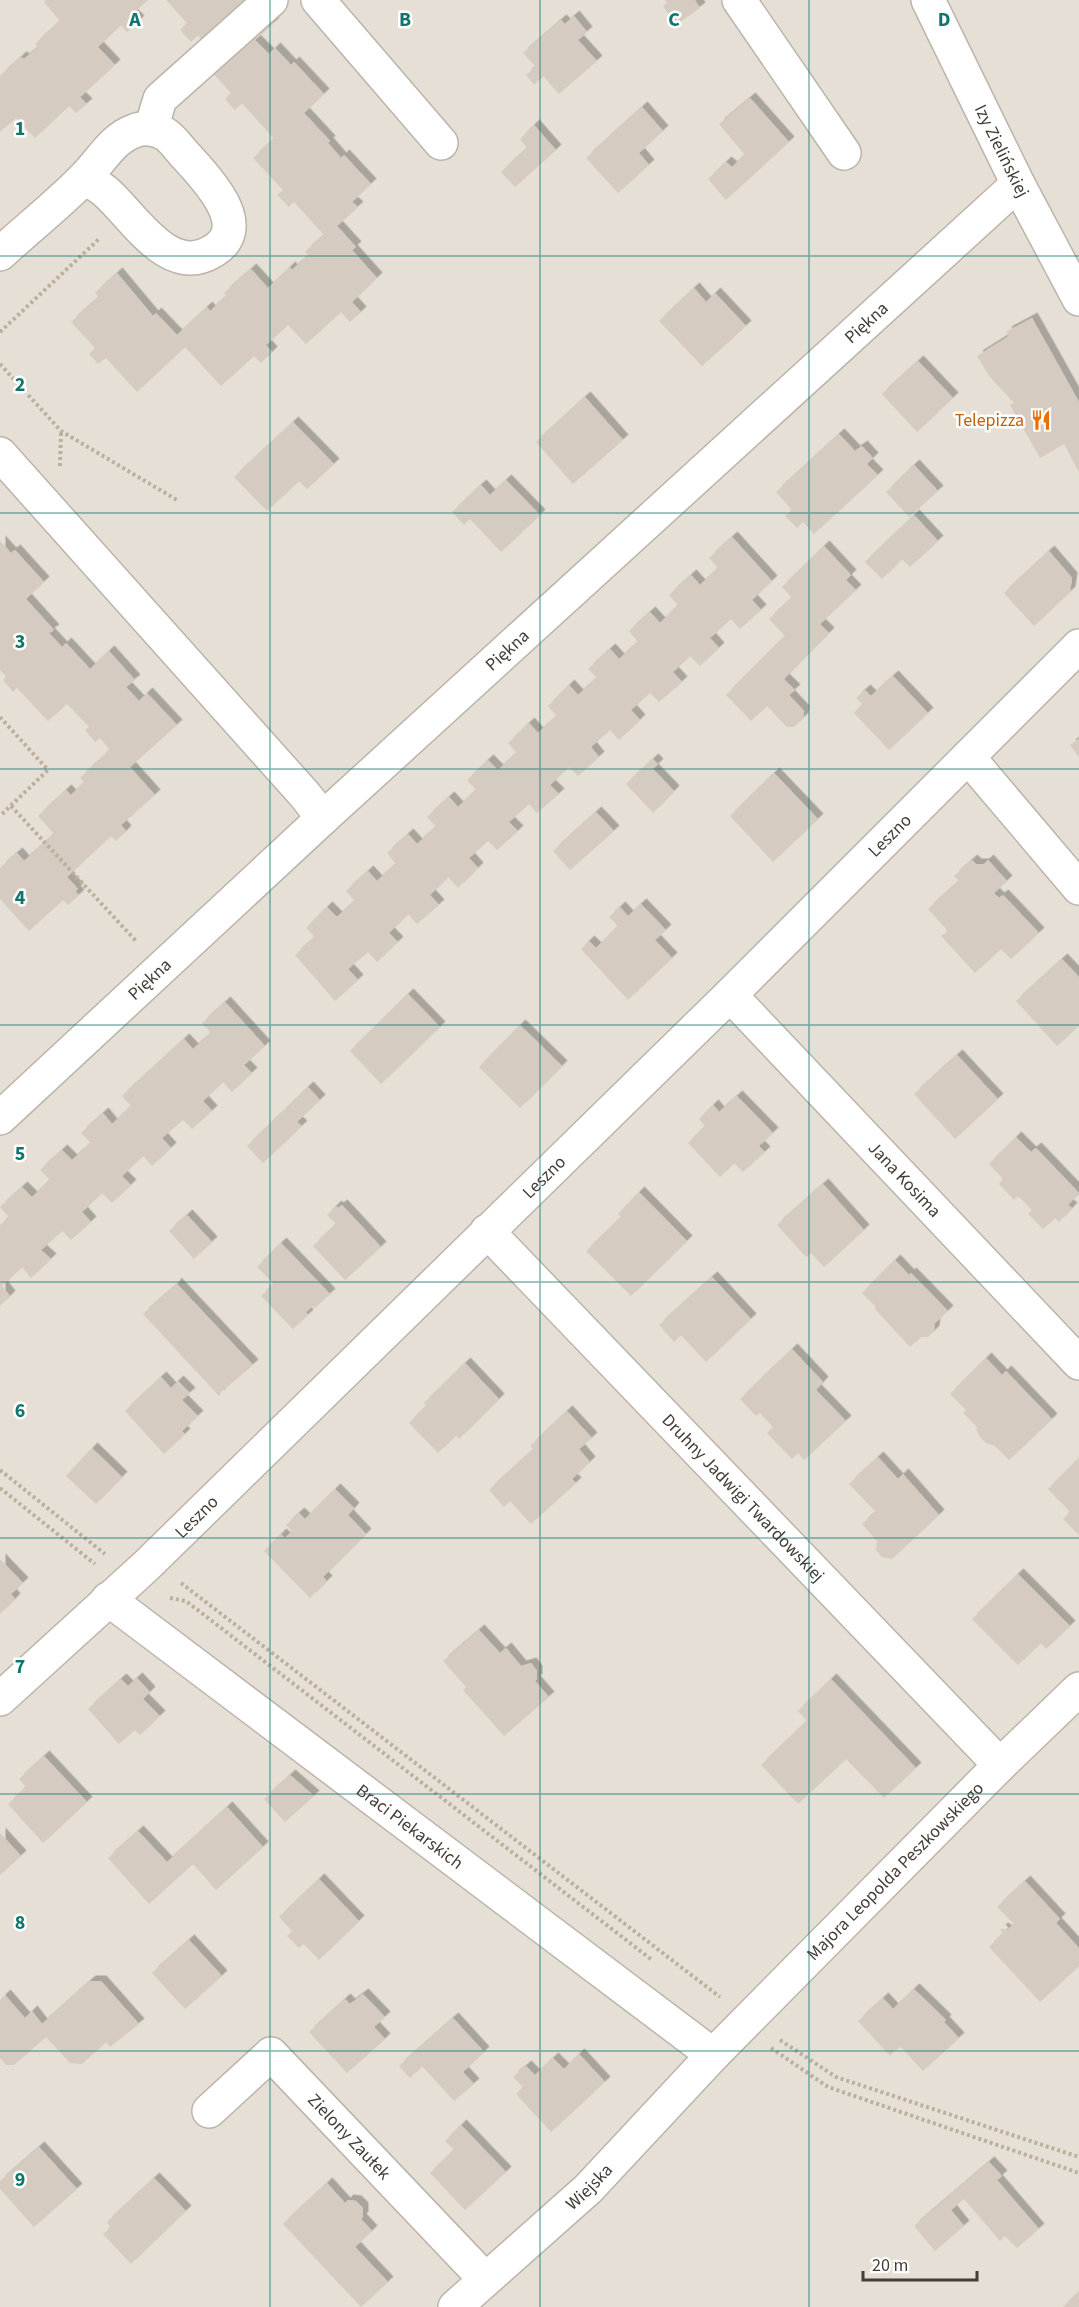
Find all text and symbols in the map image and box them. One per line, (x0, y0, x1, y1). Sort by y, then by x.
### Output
text: A (128, 6, 141, 34)
text: B (399, 6, 411, 34)
text: C (668, 6, 680, 34)
text: D (938, 6, 950, 34)
street label: Izy Zielińskiej (968, 100, 1035, 202)
text: 1 (15, 115, 25, 143)
street label: Piękna (839, 296, 894, 349)
text: 2 (15, 371, 25, 399)
place label: Telepizza (955, 408, 1024, 433)
restaurant icon: Telepizza (1029, 408, 1053, 432)
street label: Piękna (480, 624, 535, 677)
text: 3 (15, 628, 25, 656)
street label: Leszno (863, 808, 917, 863)
text: 4 (15, 884, 26, 912)
street label: Piękna (122, 953, 177, 1006)
street label: Jana Kosima (862, 1136, 947, 1223)
text: 5 (15, 1140, 25, 1168)
street label: Leszno (517, 1150, 572, 1205)
text: 6 (15, 1397, 25, 1425)
street label: Druhny Jadwigi Twardowskiej (656, 1408, 830, 1588)
street label: Leszno (169, 1490, 224, 1544)
text: 7 (15, 1653, 25, 1681)
street label: Majora Leopolda Peszkowskiego (801, 1776, 990, 1966)
street label: Braci Piekarskich (351, 1778, 468, 1876)
text: 8 (15, 1909, 25, 1937)
street label: Zielony Zaułek (302, 2088, 396, 2186)
street label: Wiejska (560, 2158, 619, 2216)
text: 9 (15, 2166, 25, 2194)
scale bar (863, 2244, 977, 2282)
text: 20 m (872, 2253, 908, 2278)

